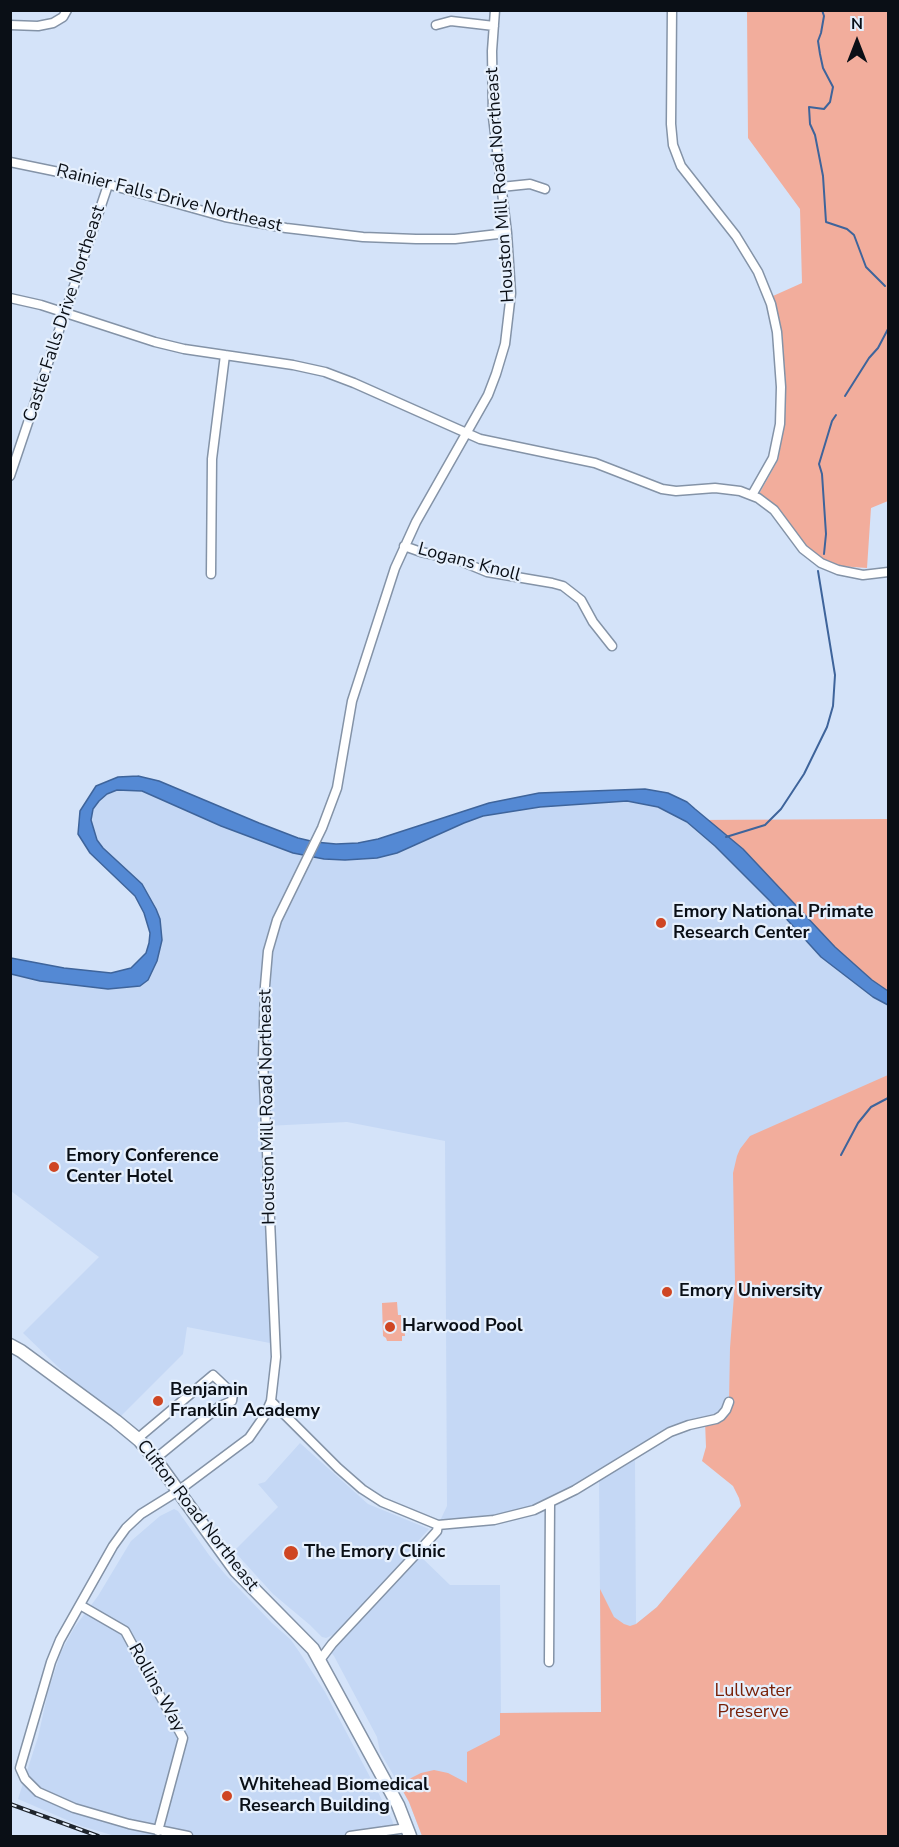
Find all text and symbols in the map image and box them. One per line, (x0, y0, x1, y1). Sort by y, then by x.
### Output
north arrow (827, 12, 887, 72)
text: N (851, 13, 863, 35)
street label: Houston Mill Road Northeast (482, 67, 520, 303)
street label: Rainier Falls Drive Northeast (54, 160, 284, 238)
street label: Castle Falls Drive Northeast (20, 203, 110, 425)
street label: Logans Knoll (415, 539, 523, 587)
place label: Emory National Primate Research Center (673, 902, 873, 944)
marker: Emory National Primate Research Center (654, 916, 668, 930)
street label: Houston Mill Road Northeast (255, 989, 281, 1225)
place label: Emory Conference Center Hotel (66, 1146, 219, 1188)
marker: Emory Conference Center Hotel (47, 1160, 61, 1174)
place label: Emory University (679, 1281, 822, 1303)
marker: Emory University (660, 1285, 674, 1299)
place label: Harwood Pool (402, 1316, 523, 1338)
marker: Harwood Pool (383, 1320, 397, 1334)
place label: Benjamin Franklin Academy (170, 1380, 320, 1422)
marker: Benjamin Franklin Academy (151, 1394, 165, 1408)
street label: Clifton Road Northeast (131, 1436, 263, 1596)
place label: The Emory Clinic (304, 1542, 445, 1564)
marker: The Emory Clinic (282, 1544, 300, 1562)
street label: Rollins Way (123, 1640, 189, 1736)
park label: Lullwater Preserve (715, 1681, 791, 1724)
place label: Whitehead Biomedical Research Building (239, 1775, 429, 1818)
marker: Whitehead Biomedical Research Building (220, 1789, 234, 1803)

